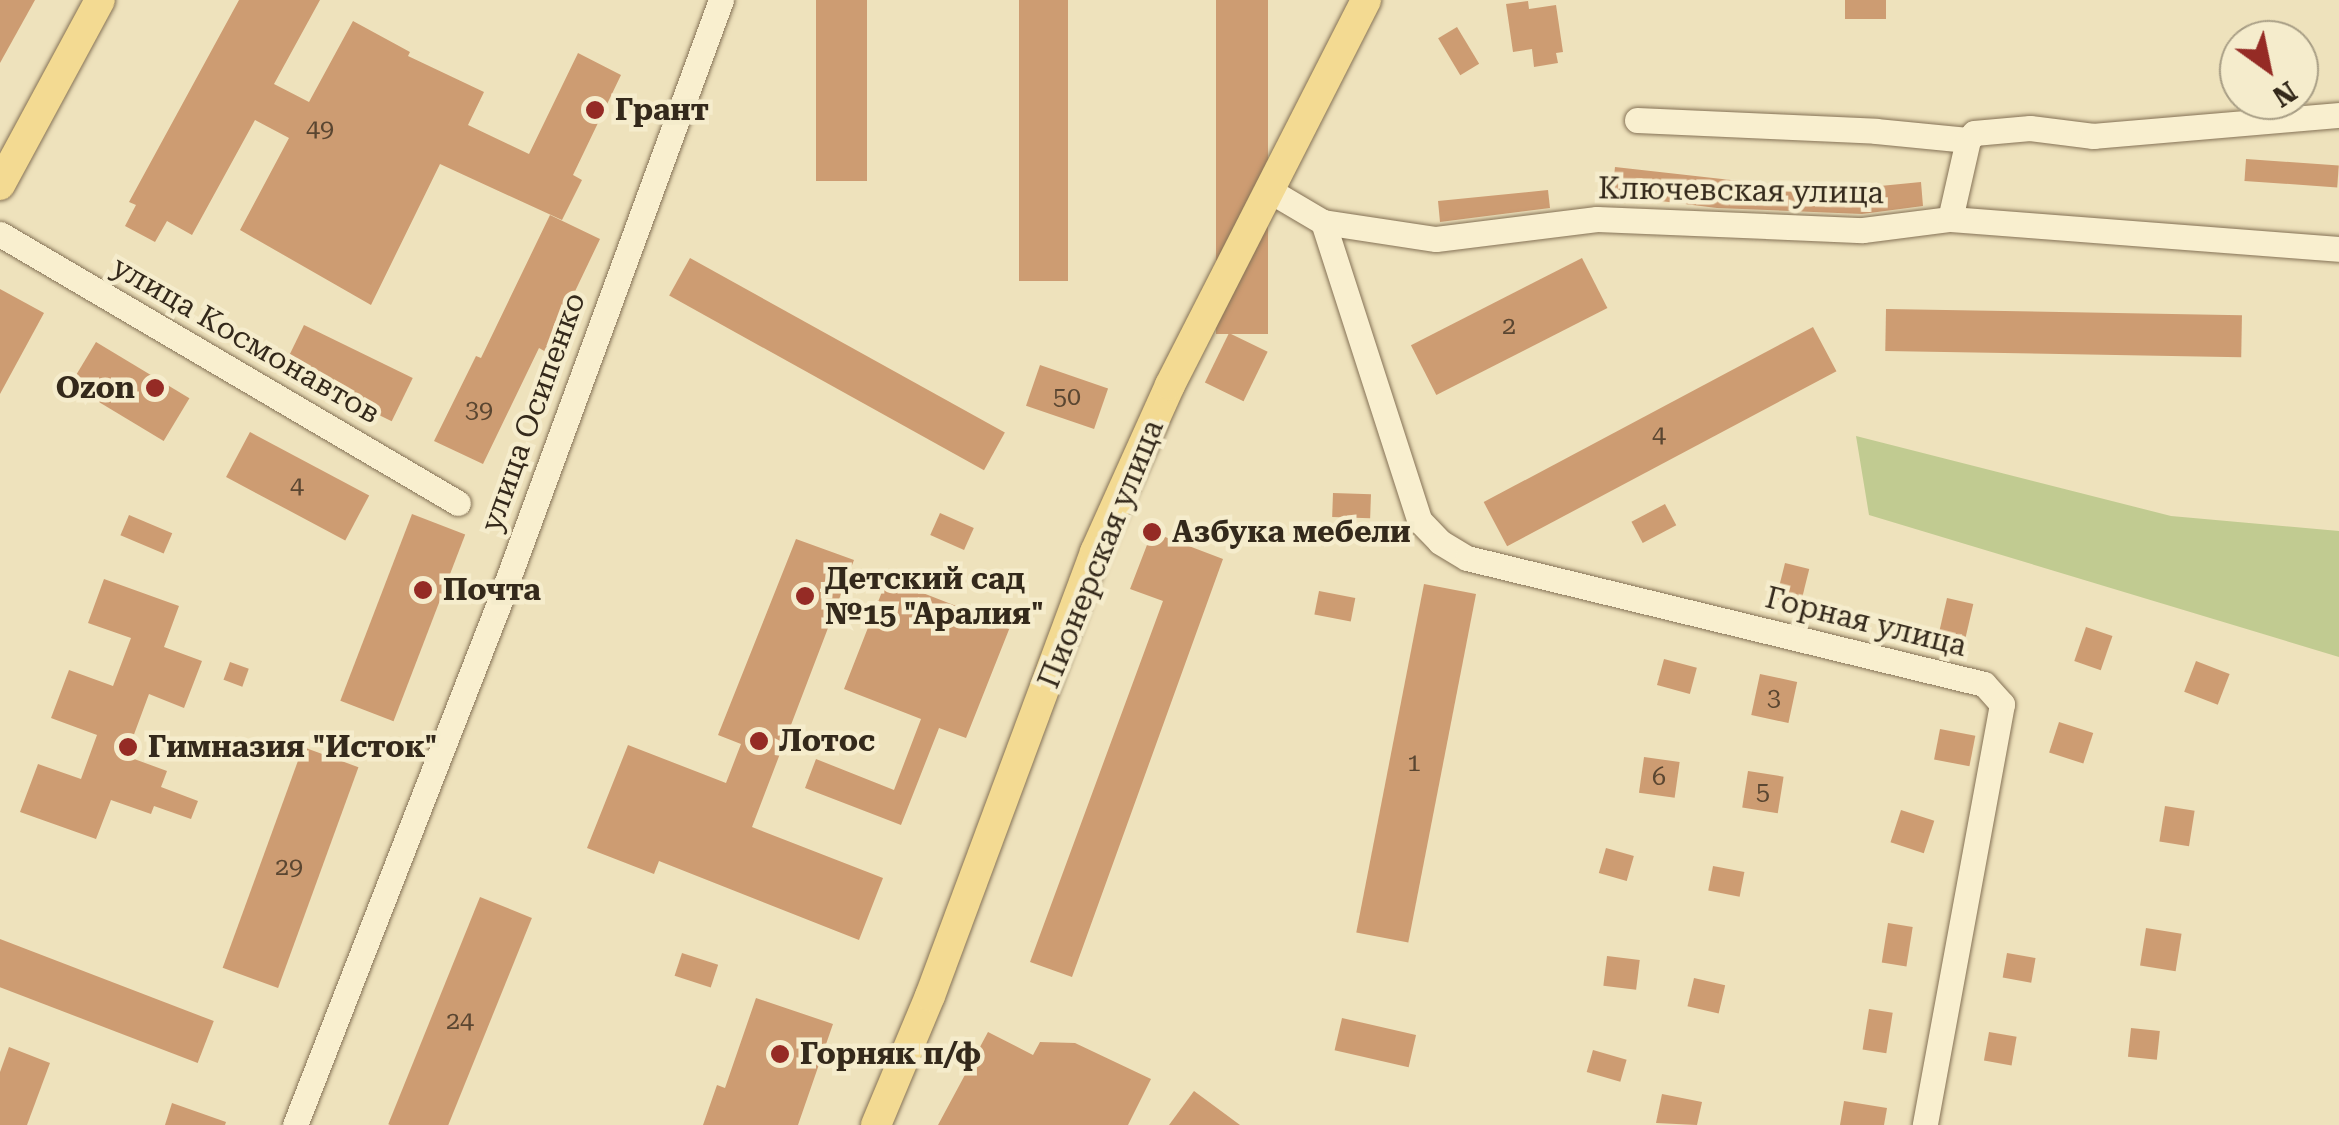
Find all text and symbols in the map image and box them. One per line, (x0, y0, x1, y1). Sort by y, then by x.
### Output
north arrow (2219, 20, 2319, 120)
text: N (2266, 74, 2303, 114)
place label: Грант (615, 92, 709, 128)
marker: Грант (584, 99, 606, 121)
house number: 49 (306, 114, 334, 144)
street label: Ключевская улица (1598, 171, 1884, 211)
street label: улица Космонавтов (106, 249, 386, 431)
street label: улица Осипенко (473, 288, 593, 536)
house number: 2 (1502, 311, 1516, 341)
place label: Ozon (56, 370, 135, 406)
marker: Ozon (144, 377, 166, 399)
house number: 50 (1053, 382, 1081, 412)
house number: 39 (465, 395, 493, 425)
street label: Пионерская улица (1031, 415, 1171, 693)
house number: 4 (1652, 420, 1666, 450)
house number: 4 (290, 471, 304, 501)
place label: Азбука мебели (1172, 514, 1411, 550)
marker: Азбука мебели (1141, 521, 1163, 543)
place label: Детский сад №15 "Аралия" (825, 561, 1044, 632)
place label: Почта (443, 572, 541, 608)
marker: Почта (412, 579, 434, 601)
street label: Горная улица (1762, 580, 1970, 664)
marker: Детский сад №15 "Аралия" (794, 585, 816, 607)
house number: 3 (1767, 683, 1781, 713)
place label: Лотос (779, 723, 875, 759)
place label: Гимназия "Исток" (148, 729, 437, 765)
marker: Лотос (748, 730, 770, 752)
marker: Гимназия "Исток" (117, 736, 139, 758)
house number: 1 (1407, 748, 1421, 778)
house number: 6 (1652, 762, 1666, 792)
house number: 5 (1756, 777, 1770, 807)
house number: 29 (275, 852, 303, 882)
house number: 24 (446, 1006, 474, 1036)
place label: Горняк п/ф (800, 1036, 981, 1072)
marker: Горняк п/ф (769, 1043, 791, 1065)

